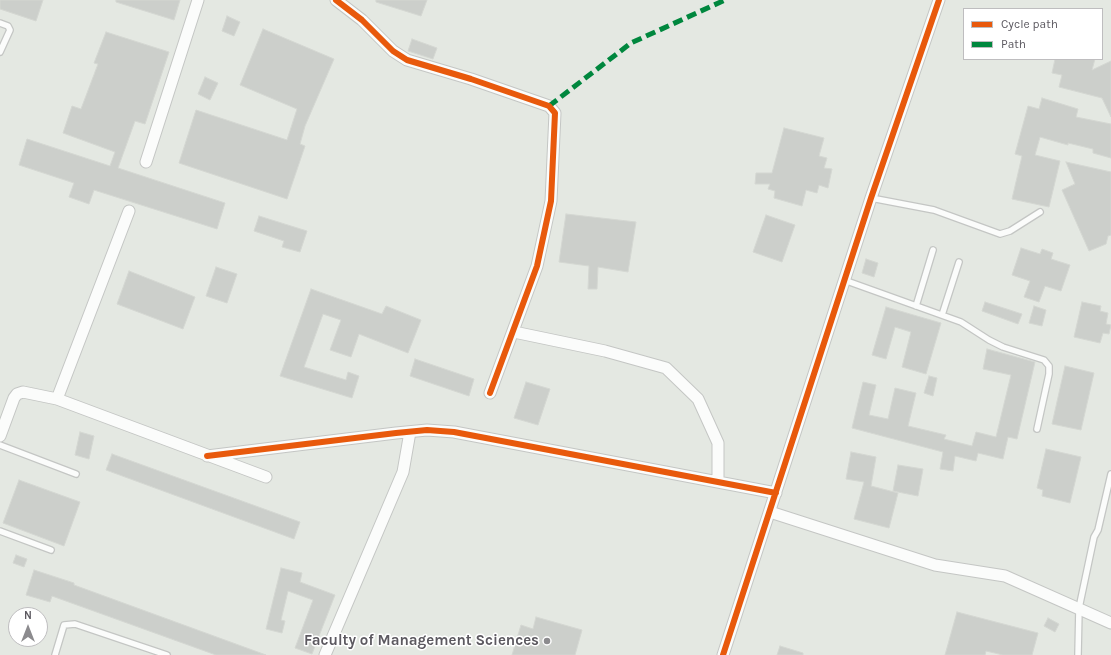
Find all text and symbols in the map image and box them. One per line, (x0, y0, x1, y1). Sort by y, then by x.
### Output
legend (963, 8, 1103, 60)
text: Cycle path (1001, 17, 1058, 31)
text: Path (1001, 37, 1026, 51)
north arrow (8, 607, 48, 647)
text: N (24, 609, 32, 622)
place label: Faculty of Management Sciences (304, 632, 539, 650)
marker: Faculty of Management Sciences (542, 636, 552, 646)

